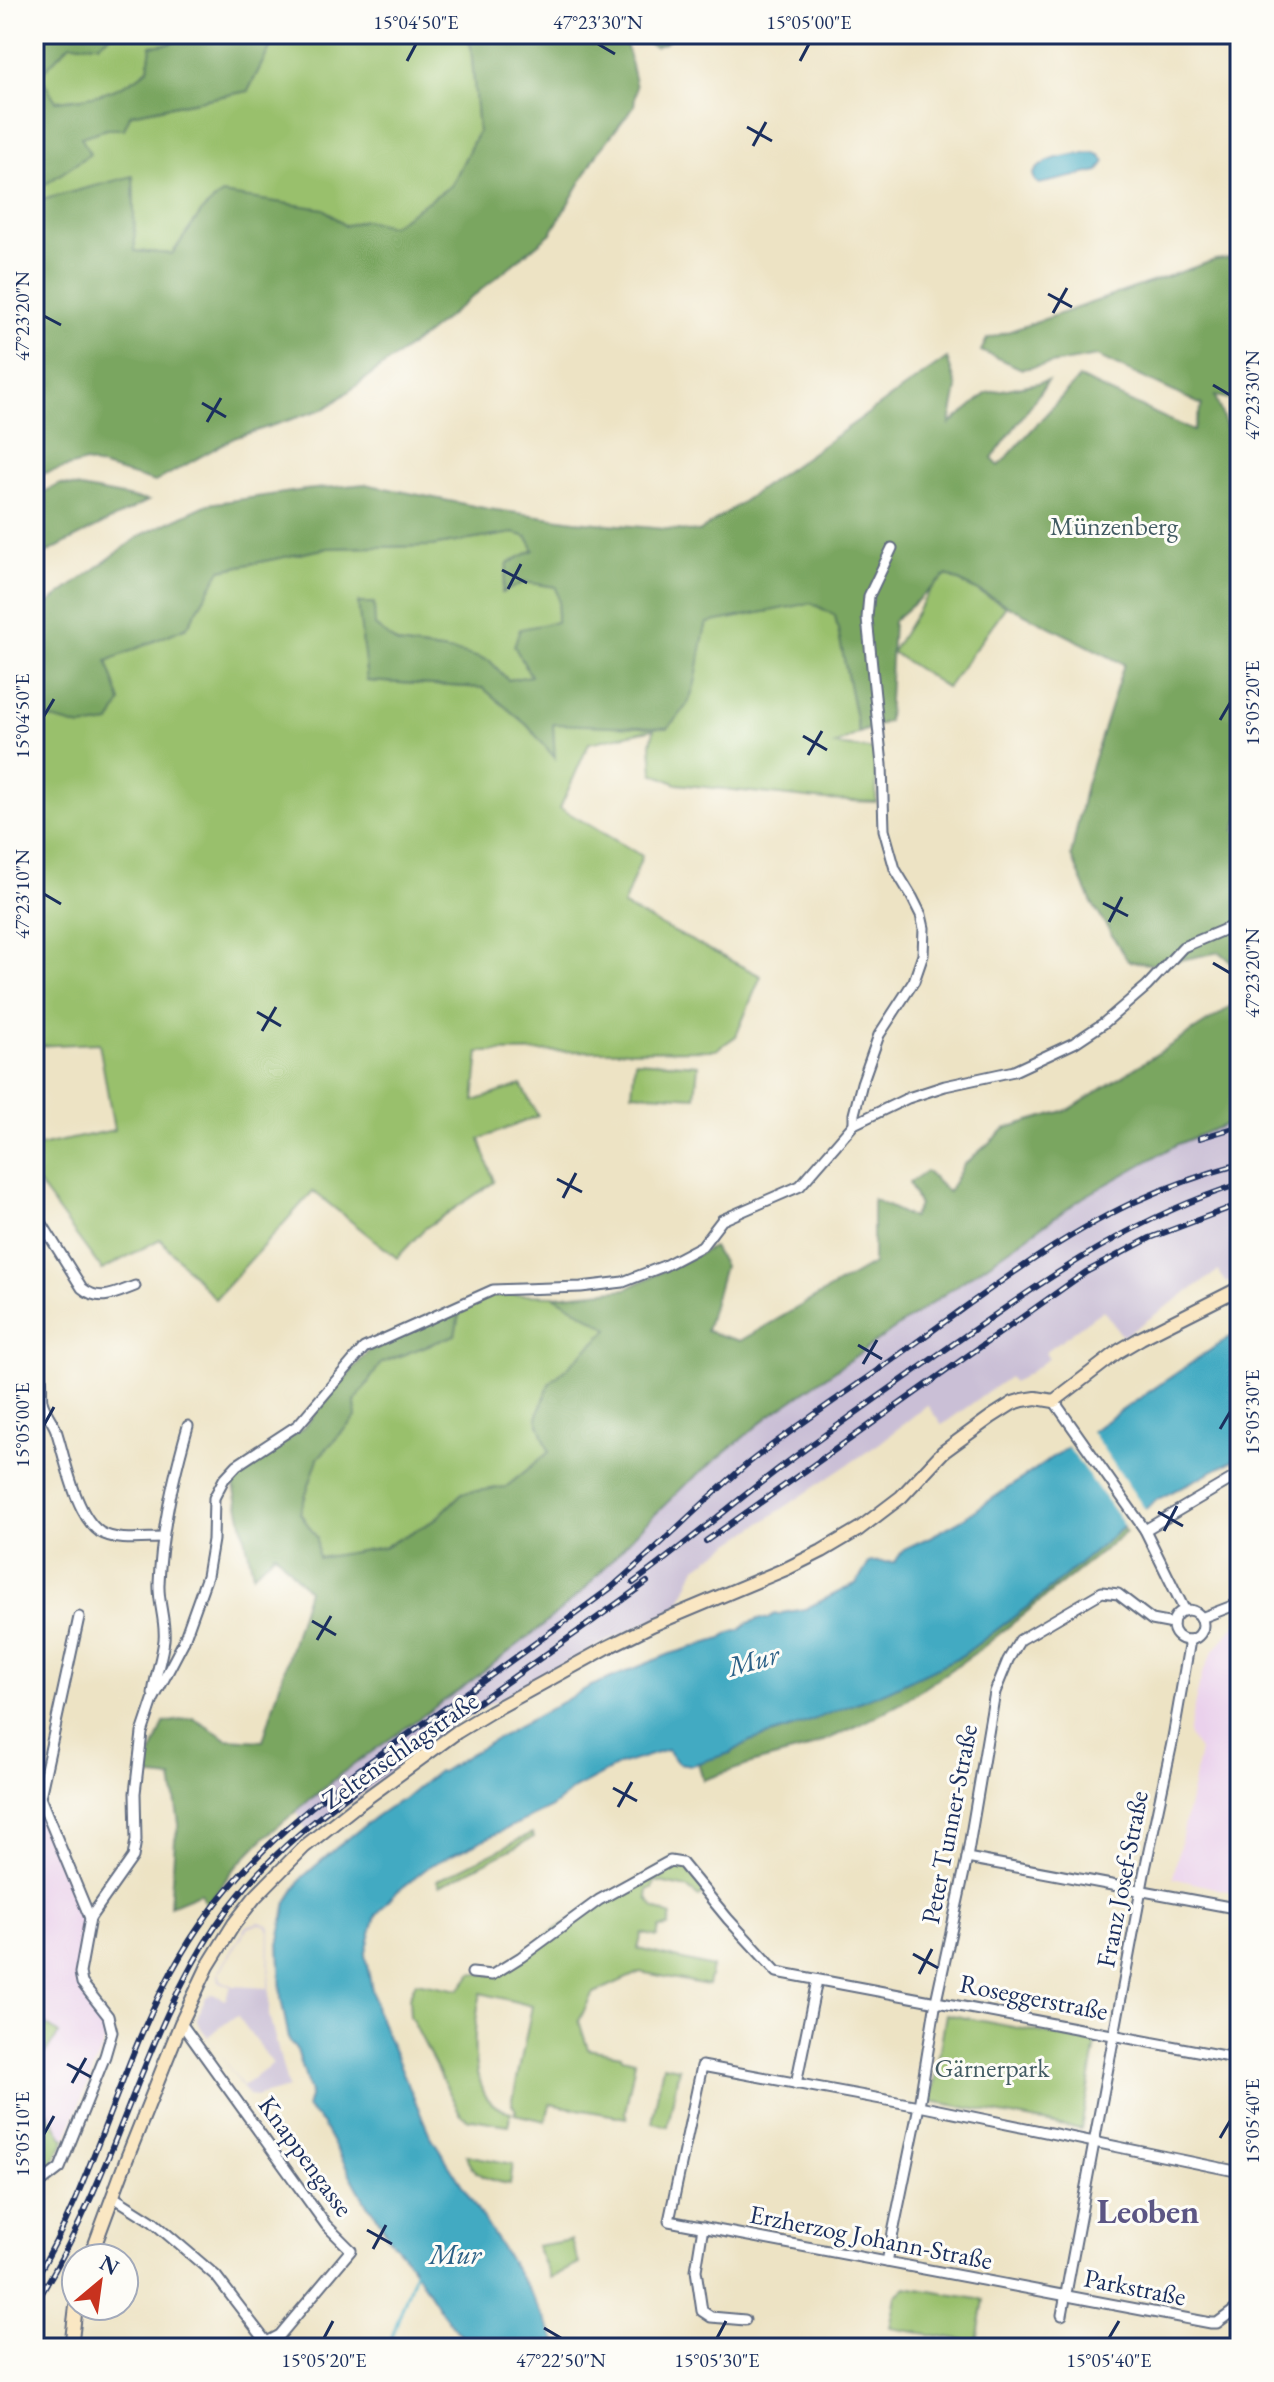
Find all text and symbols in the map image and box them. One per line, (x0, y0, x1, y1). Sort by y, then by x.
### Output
text: 15°04'50"E (373, 9, 459, 35)
text: 47°23'30"N (553, 9, 643, 35)
text: 15°05'00"E (766, 9, 852, 35)
text: 47°23'20"N (9, 271, 35, 361)
text: 47°23'30"N (1239, 350, 1265, 440)
park label: Münzenberg (1050, 509, 1179, 543)
text: 15°05'20"E (1239, 660, 1265, 746)
text: 15°04'50"E (9, 673, 35, 759)
text: 47°23'10"N (9, 849, 35, 939)
text: 47°23'20"N (1239, 928, 1265, 1018)
text: 15°05'30"E (1239, 1369, 1265, 1455)
text: 15°05'00"E (9, 1382, 35, 1468)
water label: Mur (721, 1635, 784, 1685)
street label: Zeltenschlagstraße (315, 1684, 485, 1816)
street label: Peter Tunner-Straße (913, 1721, 985, 1927)
street label: Franz Josef-Straße (1088, 1788, 1156, 1970)
street label: Roseggerstraße (957, 1966, 1111, 2028)
park label: Gärnerpark (935, 2051, 1050, 2085)
text: 15°05'40"E (1239, 2078, 1265, 2164)
street label: Knappengasse (251, 2089, 361, 2223)
text: 15°05'10"E (9, 2091, 35, 2177)
district label: Leoben (1097, 2189, 1199, 2233)
street label: Erzherzog Johann-Straße (747, 2197, 995, 2277)
water label: Mur (427, 2236, 482, 2272)
north arrow (60, 2242, 140, 2322)
text: N (95, 2248, 124, 2282)
street label: Parkstraße (1081, 2260, 1189, 2314)
text: 15°05'20"E (281, 2347, 367, 2373)
text: 47°22'50"N (516, 2347, 606, 2373)
text: 15°05'30"E (674, 2347, 760, 2373)
text: 15°05'40"E (1066, 2347, 1152, 2373)

